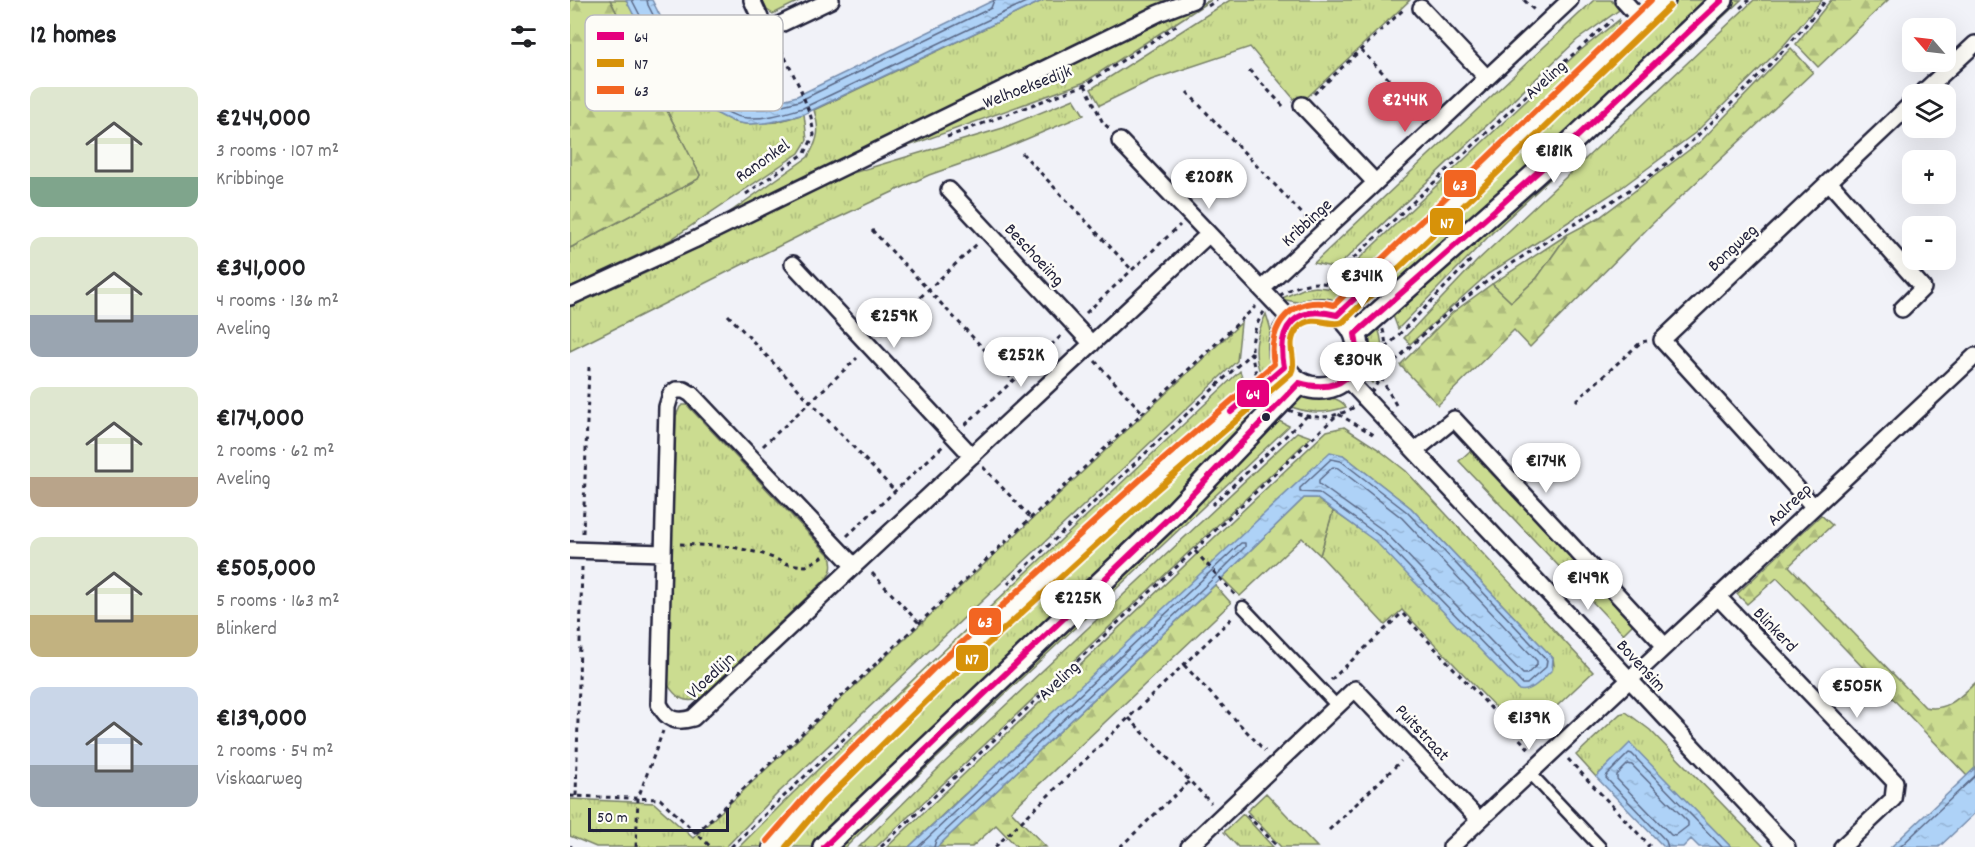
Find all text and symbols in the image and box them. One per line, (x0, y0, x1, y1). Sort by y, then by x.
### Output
legend (585, 15, 783, 111)
text: 12 homes (30, 18, 117, 55)
north arrow (1902, 18, 1956, 72)
map controls (1902, 18, 1956, 270)
icon: filters (507, 20, 540, 53)
text: 64 (634, 27, 648, 50)
text: N7 (634, 54, 648, 77)
street label: Aveling (1520, 55, 1573, 107)
street label: Welhoeksedijk (980, 60, 1076, 117)
text: 63 (634, 81, 649, 104)
pin: €244K (1363, 82, 1447, 133)
button: layers (1902, 84, 1956, 138)
text: €244K (1382, 87, 1428, 115)
text: €244,000 (216, 101, 311, 138)
icon: home (78, 111, 150, 183)
pin: €181K (1512, 133, 1596, 184)
street label: Ranonkel (731, 134, 796, 190)
text: 3 rooms · 107 m² (216, 138, 339, 166)
text: €181K (1535, 138, 1573, 166)
button: + (1902, 150, 1956, 204)
pin: €208K (1167, 159, 1251, 210)
text: €208K (1185, 164, 1233, 192)
text: Kribbinge (216, 166, 284, 194)
line badge: 63 (1443, 169, 1477, 198)
text: 63 (1453, 175, 1467, 198)
street label: Kribbinge (1277, 194, 1339, 254)
line badge: N7 (1429, 207, 1464, 236)
text: N7 (1440, 213, 1454, 236)
button: − (1902, 216, 1956, 270)
street label: Beschoeiing (997, 219, 1069, 293)
street label: Bongweg (1703, 219, 1764, 278)
text: €341,000 (216, 251, 306, 288)
pin: €341K (1320, 258, 1404, 309)
icon: home (78, 261, 150, 333)
text: €341K (1341, 263, 1383, 291)
text: 4 rooms · 136 m² (216, 288, 339, 316)
pin: €259K (852, 298, 936, 349)
text: €259K (870, 303, 918, 331)
text: Aveling (216, 316, 270, 344)
pin: €252K (979, 337, 1063, 388)
text: €252K (997, 342, 1045, 370)
pin: €304K (1316, 342, 1400, 393)
text: €304K (1334, 347, 1382, 375)
line badge: 64 (1236, 379, 1270, 408)
text: 64 (1246, 384, 1260, 407)
text: €174,000 (216, 401, 304, 438)
icon: home (78, 411, 150, 483)
unlabelled marker (1260, 411, 1272, 423)
text: 2 rooms · 62 m² (216, 438, 335, 466)
pin: €174K (1504, 443, 1588, 494)
text: €174K (1526, 448, 1566, 476)
text: Aveling (216, 466, 270, 494)
street label: Aalreep (1763, 478, 1819, 533)
text: €505,000 (216, 551, 316, 588)
pin: €149K (1546, 560, 1630, 611)
icon: home (78, 561, 150, 633)
text: €149K (1567, 565, 1609, 593)
pin: €225K (1036, 580, 1120, 631)
text: €225K (1054, 585, 1102, 613)
text: 5 rooms · 163 m² (216, 588, 340, 616)
street label: Blinkerd (1746, 602, 1802, 659)
line badge: 63 (968, 607, 1002, 636)
text: 63 (978, 612, 992, 635)
text: Blinkerd (216, 616, 277, 644)
street label: Bovensim (1609, 635, 1671, 698)
line badge: N7 (955, 644, 989, 672)
street label: Vloedlijn (682, 648, 741, 706)
text: N7 (965, 649, 979, 672)
street label: Aveling (1033, 656, 1086, 708)
pin: €505K (1815, 668, 1899, 719)
text: €505K (1832, 673, 1882, 701)
street label: Puitstraat (1388, 699, 1455, 768)
pin: €139K (1487, 700, 1571, 751)
text: €139,000 (216, 701, 307, 738)
text: €139K (1508, 705, 1550, 733)
icon: home (78, 711, 150, 783)
text: 2 rooms · 54 m² (216, 738, 334, 766)
text: Viskaarweg (216, 766, 303, 794)
scale bar (588, 805, 729, 832)
text: 50 m (597, 807, 628, 830)

